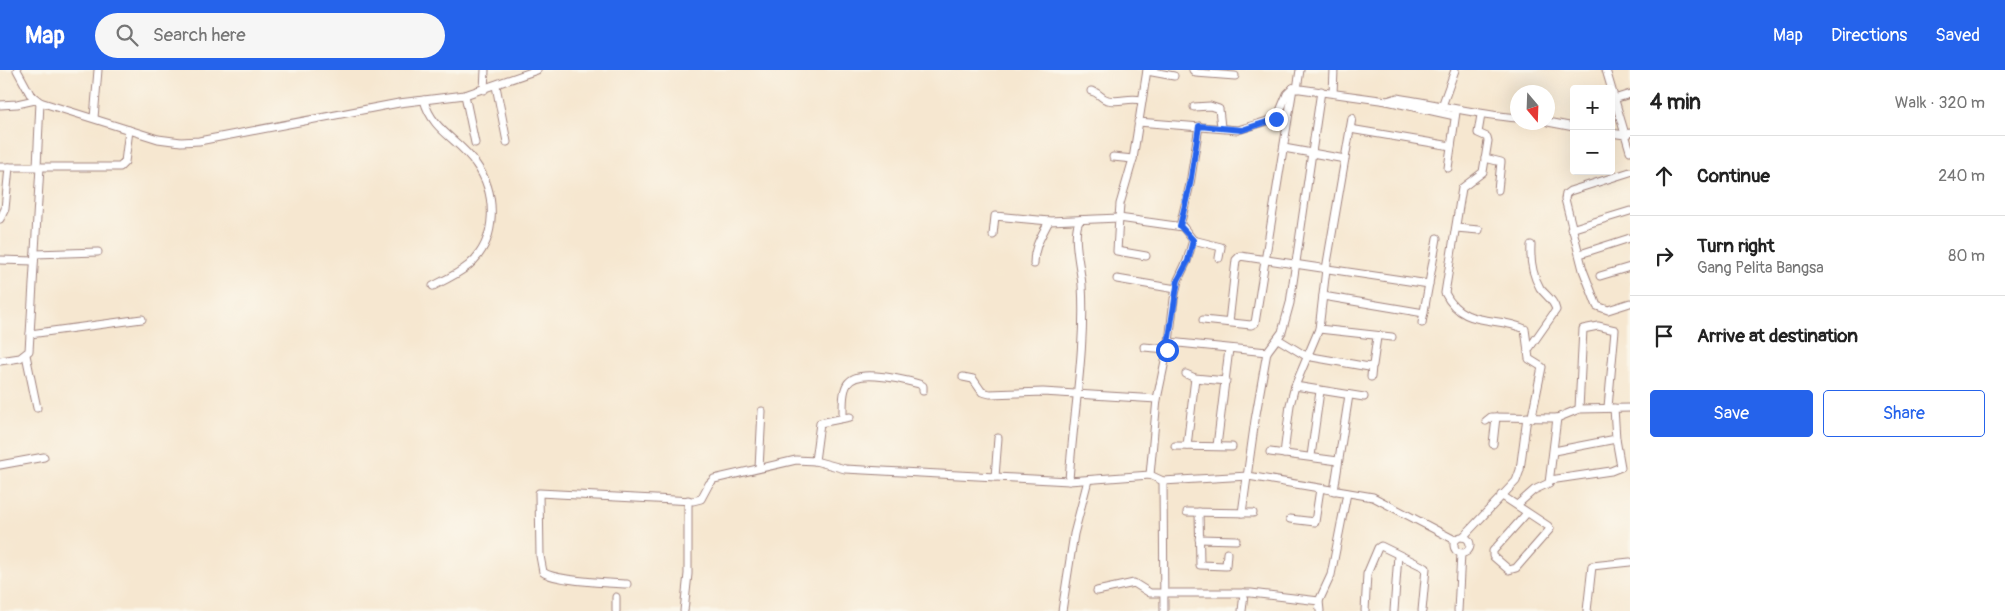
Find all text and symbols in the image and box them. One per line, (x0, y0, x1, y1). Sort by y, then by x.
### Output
search box (95, 13, 445, 58)
text: Map (25, 21, 65, 50)
icon: search (113, 21, 141, 49)
text: Search here (153, 23, 246, 47)
text: Map (1773, 24, 1803, 47)
text: Directions (1831, 24, 1907, 47)
text: Saved (1935, 24, 1980, 47)
north arrow (1510, 85, 1555, 130)
map controls (1570, 85, 1615, 175)
button: + (1570, 85, 1615, 130)
text: 4 min (1650, 89, 1701, 116)
text: Walk · 320 m (1895, 93, 1985, 113)
route end (1265, 108, 1288, 131)
button: − (1570, 130, 1615, 175)
icon: ahead (1650, 162, 1678, 190)
text: Continue (1697, 164, 1770, 188)
text: 240 m (1938, 166, 1985, 186)
text: Turn right (1697, 234, 1775, 258)
icon: right (1650, 242, 1678, 270)
text: 80 m (1948, 246, 1985, 266)
text: Gang Pelita Bangsa (1697, 258, 1824, 278)
icon: arrive (1650, 322, 1678, 350)
text: Arrive at destination (1697, 324, 1858, 348)
route start (1156, 339, 1179, 362)
button: Save (1650, 390, 1813, 437)
button: Share (1823, 390, 1985, 437)

